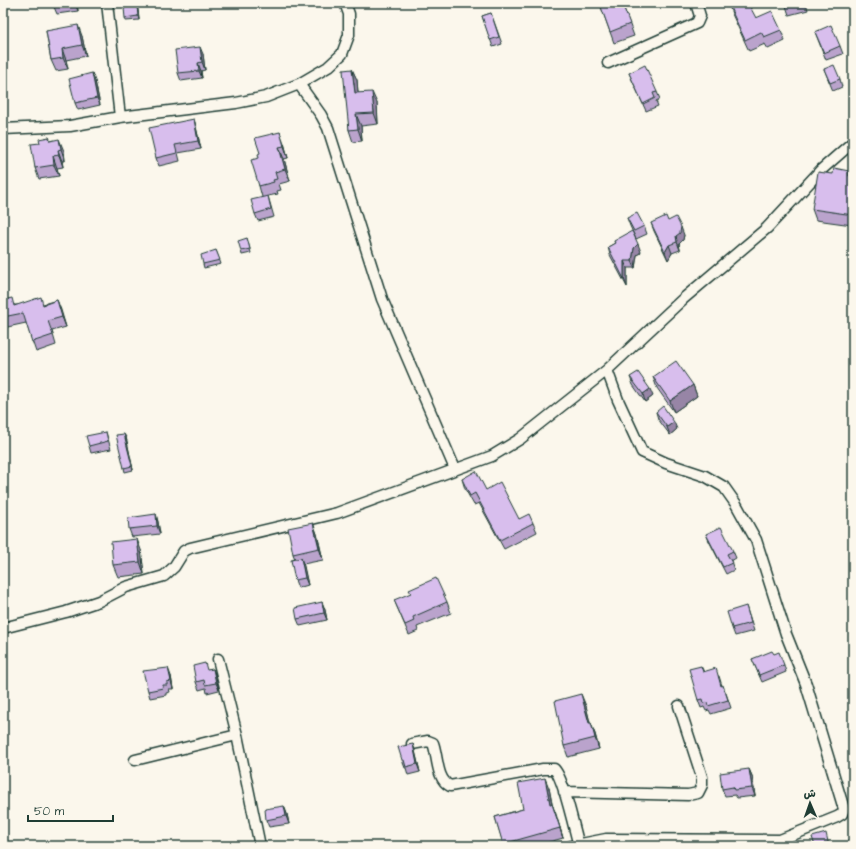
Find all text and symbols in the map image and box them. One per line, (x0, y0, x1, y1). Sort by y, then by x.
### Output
north arrow (790, 783, 830, 823)
text: ش (803, 786, 816, 801)
scale bar (28, 797, 113, 823)
text: 50 m (34, 803, 65, 820)

